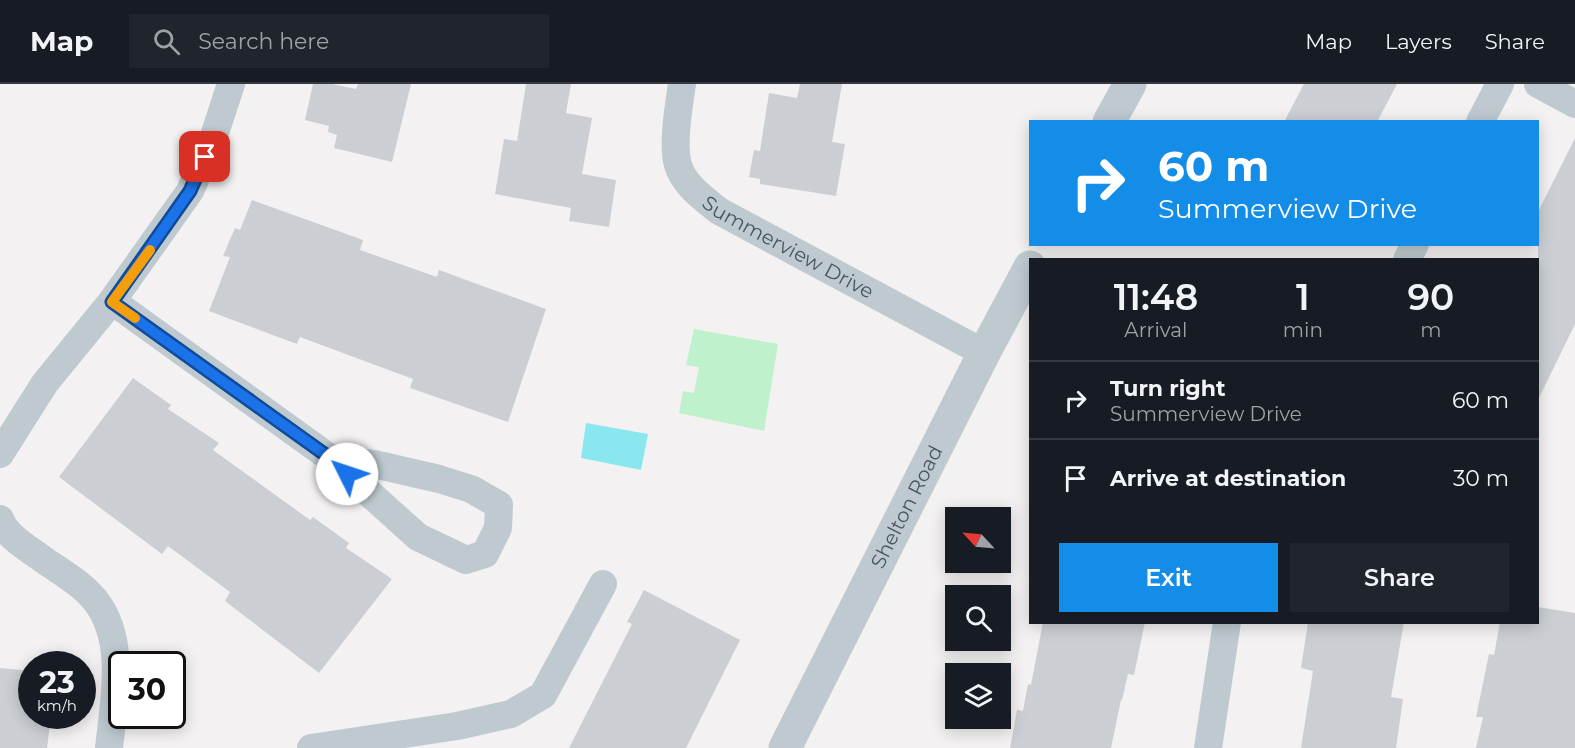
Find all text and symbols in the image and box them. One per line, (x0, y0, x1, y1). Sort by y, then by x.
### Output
search box (129, 14, 549, 68)
text: Map (30, 24, 93, 58)
icon: search (150, 25, 183, 58)
text: Search here (198, 28, 329, 55)
text: Map (1305, 29, 1352, 54)
text: Layers (1385, 29, 1452, 54)
text: Share (1485, 29, 1545, 54)
pin (179, 131, 230, 182)
icon: arrive (188, 140, 221, 173)
text: 60 m (1158, 140, 1269, 192)
icon: right (1059, 144, 1137, 222)
street label: Summerview Drive (697, 190, 878, 304)
text: Summerview Drive (1158, 192, 1417, 225)
text: 11:48 (1114, 275, 1198, 319)
text: 1 (1296, 275, 1310, 319)
text: 90 (1408, 275, 1454, 319)
text: Arrival (1124, 318, 1187, 342)
text: min (1283, 318, 1323, 342)
text: m (1420, 318, 1442, 342)
text: Turn right (1110, 375, 1225, 402)
icon: right (1059, 384, 1092, 417)
text: 60 m (1452, 387, 1509, 414)
text: Summerview Drive (1110, 402, 1302, 426)
street label: Shelton Road (865, 441, 947, 572)
position arrow (315, 442, 379, 506)
icon: arrive (1059, 462, 1092, 495)
text: Arrive at destination (1110, 465, 1346, 492)
text: 30 m (1453, 465, 1509, 492)
north arrow (945, 507, 1011, 573)
map controls (945, 507, 1011, 729)
button: Exit (1059, 543, 1278, 612)
button: Share (1290, 543, 1509, 612)
button: search (945, 585, 1011, 651)
speed limit sign: 30 (108, 651, 186, 729)
button: layers (945, 663, 1011, 729)
text: 23 (39, 664, 75, 701)
text: km/h (37, 696, 77, 715)

